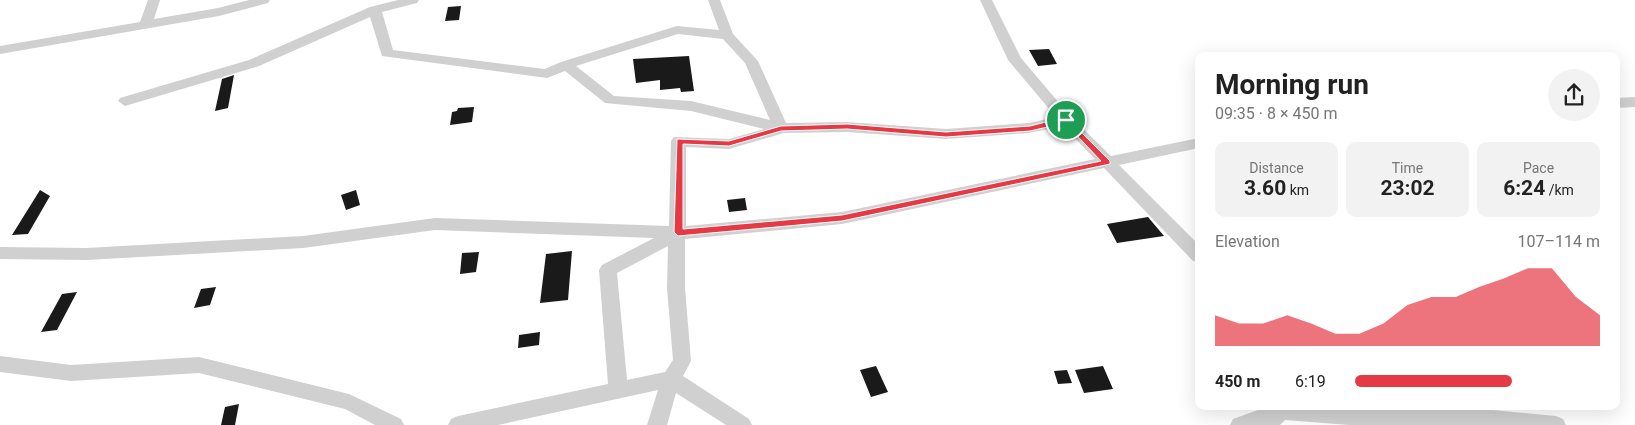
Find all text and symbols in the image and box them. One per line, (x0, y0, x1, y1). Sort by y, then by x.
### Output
text: Morning run (1215, 68, 1369, 101)
button: share (1548, 69, 1600, 121)
pin (1045, 99, 1087, 141)
text: 09:35 · 8 × 450 m (1215, 104, 1337, 123)
icon: arrive (1052, 106, 1080, 134)
text: Distance (1249, 160, 1304, 176)
text: Time (1392, 160, 1423, 176)
text: Pace (1523, 160, 1554, 176)
text: 3.60 (1244, 176, 1286, 200)
text: 23:02 (1380, 176, 1435, 200)
text: 6:24 (1503, 176, 1545, 200)
text: km (1286, 182, 1309, 198)
text: /km (1545, 182, 1574, 198)
text: Elevation (1215, 232, 1280, 251)
text: 107–114 m (1518, 232, 1600, 251)
text: 450 m (1215, 372, 1260, 391)
text: 6:19 (1295, 372, 1326, 391)

